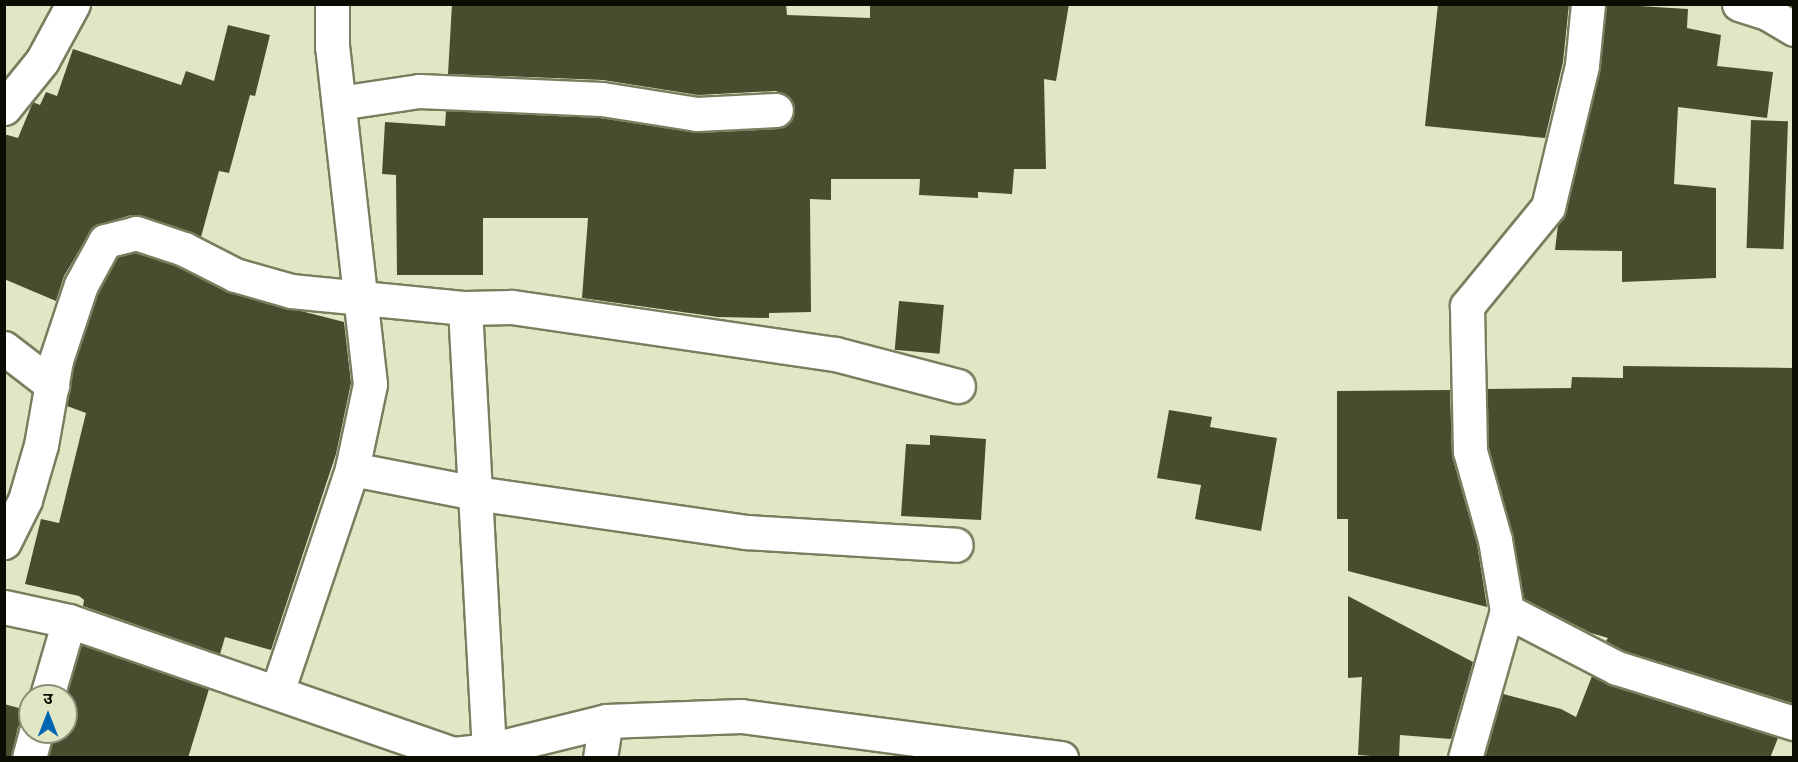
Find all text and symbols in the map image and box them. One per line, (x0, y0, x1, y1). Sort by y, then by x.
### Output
north arrow (18, 684, 78, 744)
text: उ (43, 688, 53, 707)

